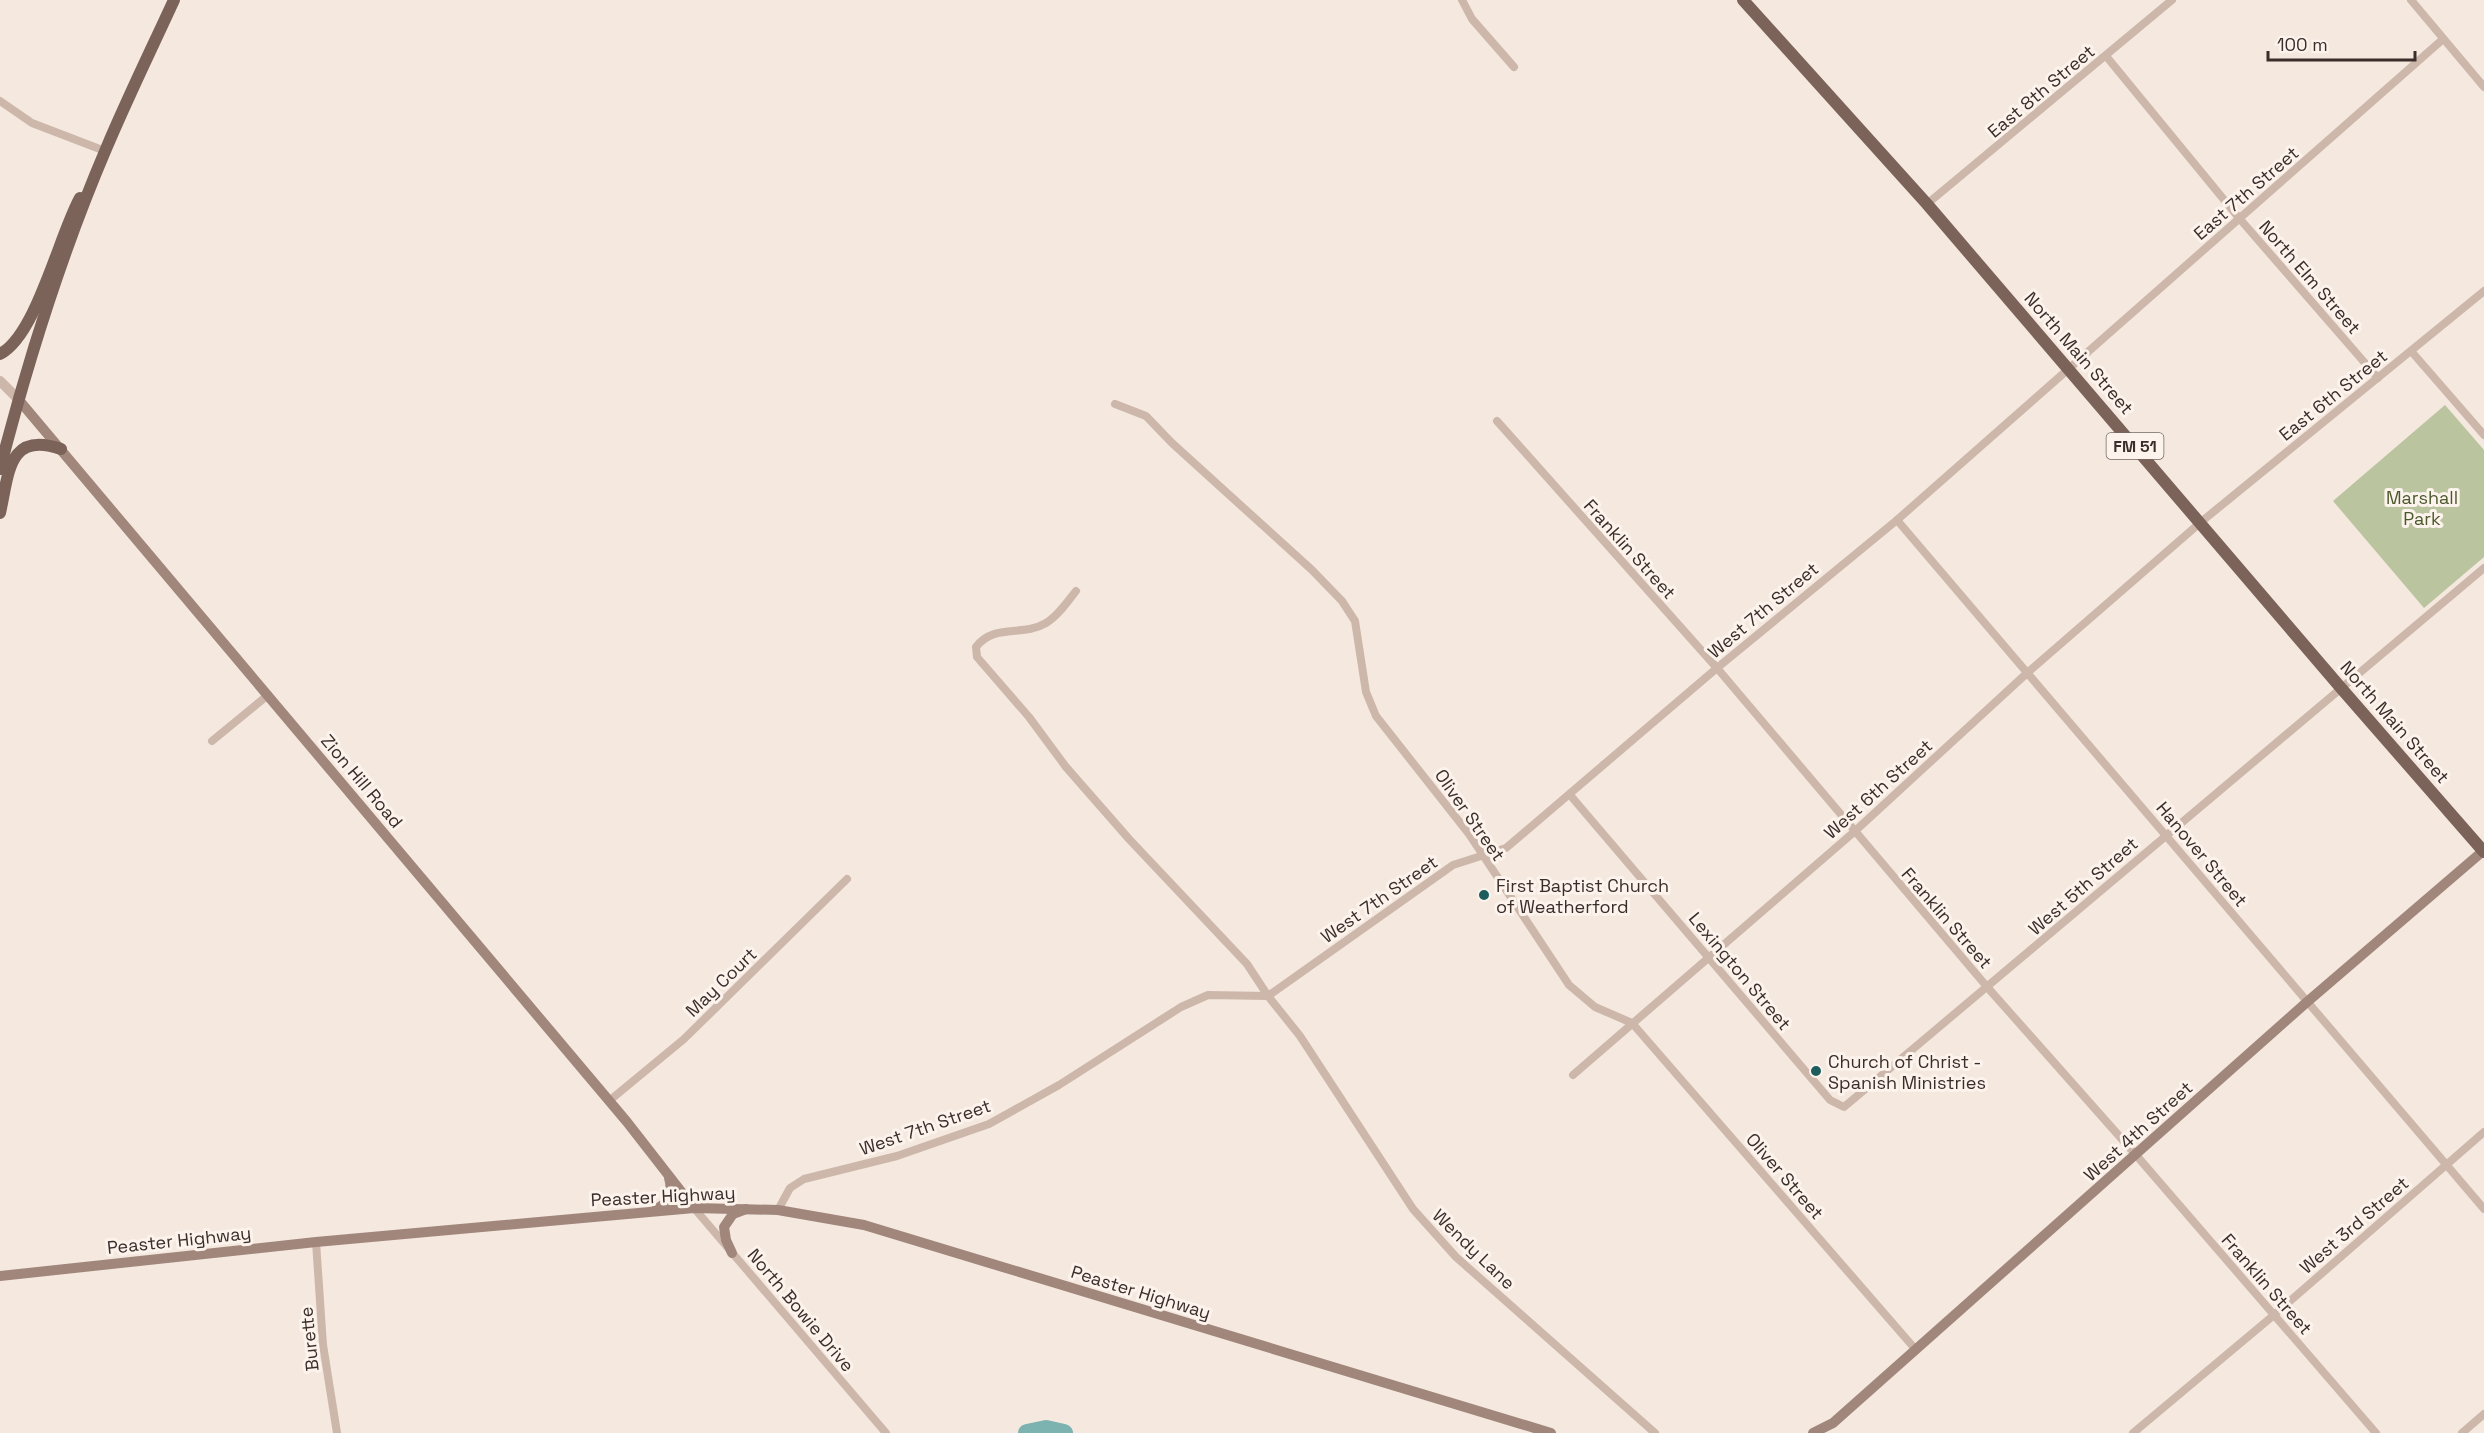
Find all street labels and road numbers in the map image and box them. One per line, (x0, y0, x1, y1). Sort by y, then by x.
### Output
street label: East 8th Street (1983, 40, 2099, 142)
street label: East 7th Street (2189, 141, 2303, 245)
street label: North Elm Street (2254, 215, 2366, 339)
street label: North Main Street (2020, 287, 2138, 419)
street label: East 6th Street (2274, 344, 2392, 446)
road number: FM 51 (2106, 433, 2164, 459)
street label: Franklin Street (1579, 494, 1681, 604)
street label: West 7th Street (1703, 557, 1823, 663)
street label: North Main Street (2336, 656, 2454, 788)
street label: Zion Hill Road (316, 729, 408, 833)
street label: West 6th Street (1819, 734, 1937, 844)
street label: Oliver Street (1430, 764, 1510, 866)
street label: Hanover Street (2151, 797, 2253, 911)
street label: West 5th Street (2023, 832, 2143, 940)
street label: West 7th Street (1316, 850, 1442, 948)
street label: Franklin Street (1897, 863, 1997, 973)
street label: Lexington Street (1684, 907, 1796, 1035)
street label: May Court (681, 942, 761, 1022)
street label: West 4th Street (2079, 1076, 2197, 1186)
street label: West 7th Street (856, 1094, 994, 1160)
street label: Oliver Street (1741, 1128, 1829, 1224)
street label: West 3rd Street (2295, 1171, 2413, 1279)
street label: Peaster Highway (590, 1181, 736, 1211)
street label: Wendy Lane (1428, 1204, 1520, 1294)
street label: Peaster Highway (106, 1221, 252, 1259)
street label: Franklin Street (2217, 1229, 2317, 1339)
street label: North Bowie Drive (743, 1244, 859, 1376)
street label: Peaster Highway (1068, 1260, 1214, 1324)
street label: Burette (294, 1306, 324, 1372)

